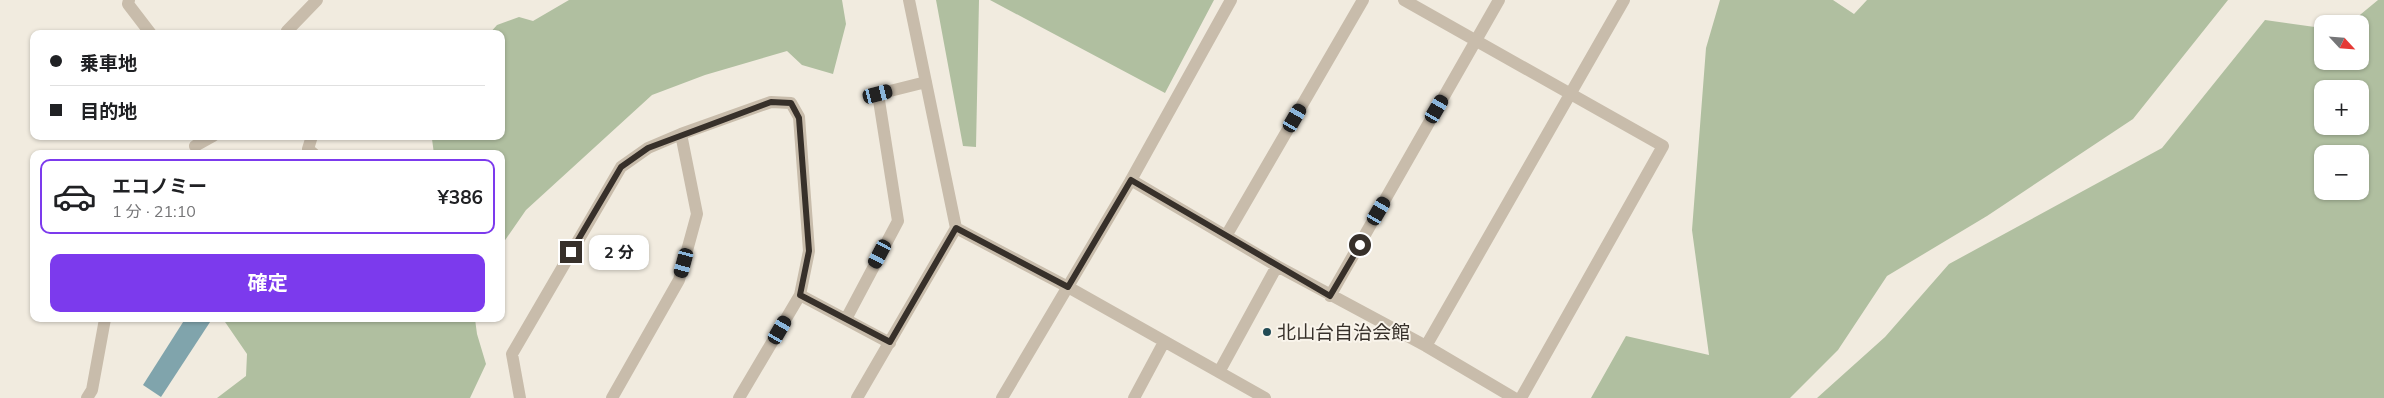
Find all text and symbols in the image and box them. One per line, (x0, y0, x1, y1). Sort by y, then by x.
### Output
north arrow (2314, 15, 2369, 70)
map controls (2314, 15, 2369, 200)
text: 乗車地 (80, 51, 137, 75)
button: + (2314, 80, 2369, 135)
car (861, 83, 894, 105)
car (1423, 92, 1450, 126)
text: 目的地 (80, 99, 137, 123)
car (1281, 101, 1308, 135)
button: − (2314, 145, 2369, 200)
icon: car (52, 174, 97, 219)
text: エコノミー (112, 174, 207, 198)
text: ¥386 (437, 185, 483, 209)
car (1365, 194, 1392, 228)
text: 1 分 · 21:10 (112, 201, 196, 221)
callout: 2 分 (588, 234, 648, 270)
route start (1349, 234, 1371, 256)
car (866, 237, 893, 271)
route end (560, 241, 582, 263)
text: 2 分 (604, 242, 634, 262)
car (672, 247, 695, 279)
button: 確定 (50, 254, 485, 312)
car (766, 313, 793, 347)
place label: 北山台自治会館 (1277, 320, 1410, 344)
marker: 北山台自治会館 (1261, 326, 1273, 338)

